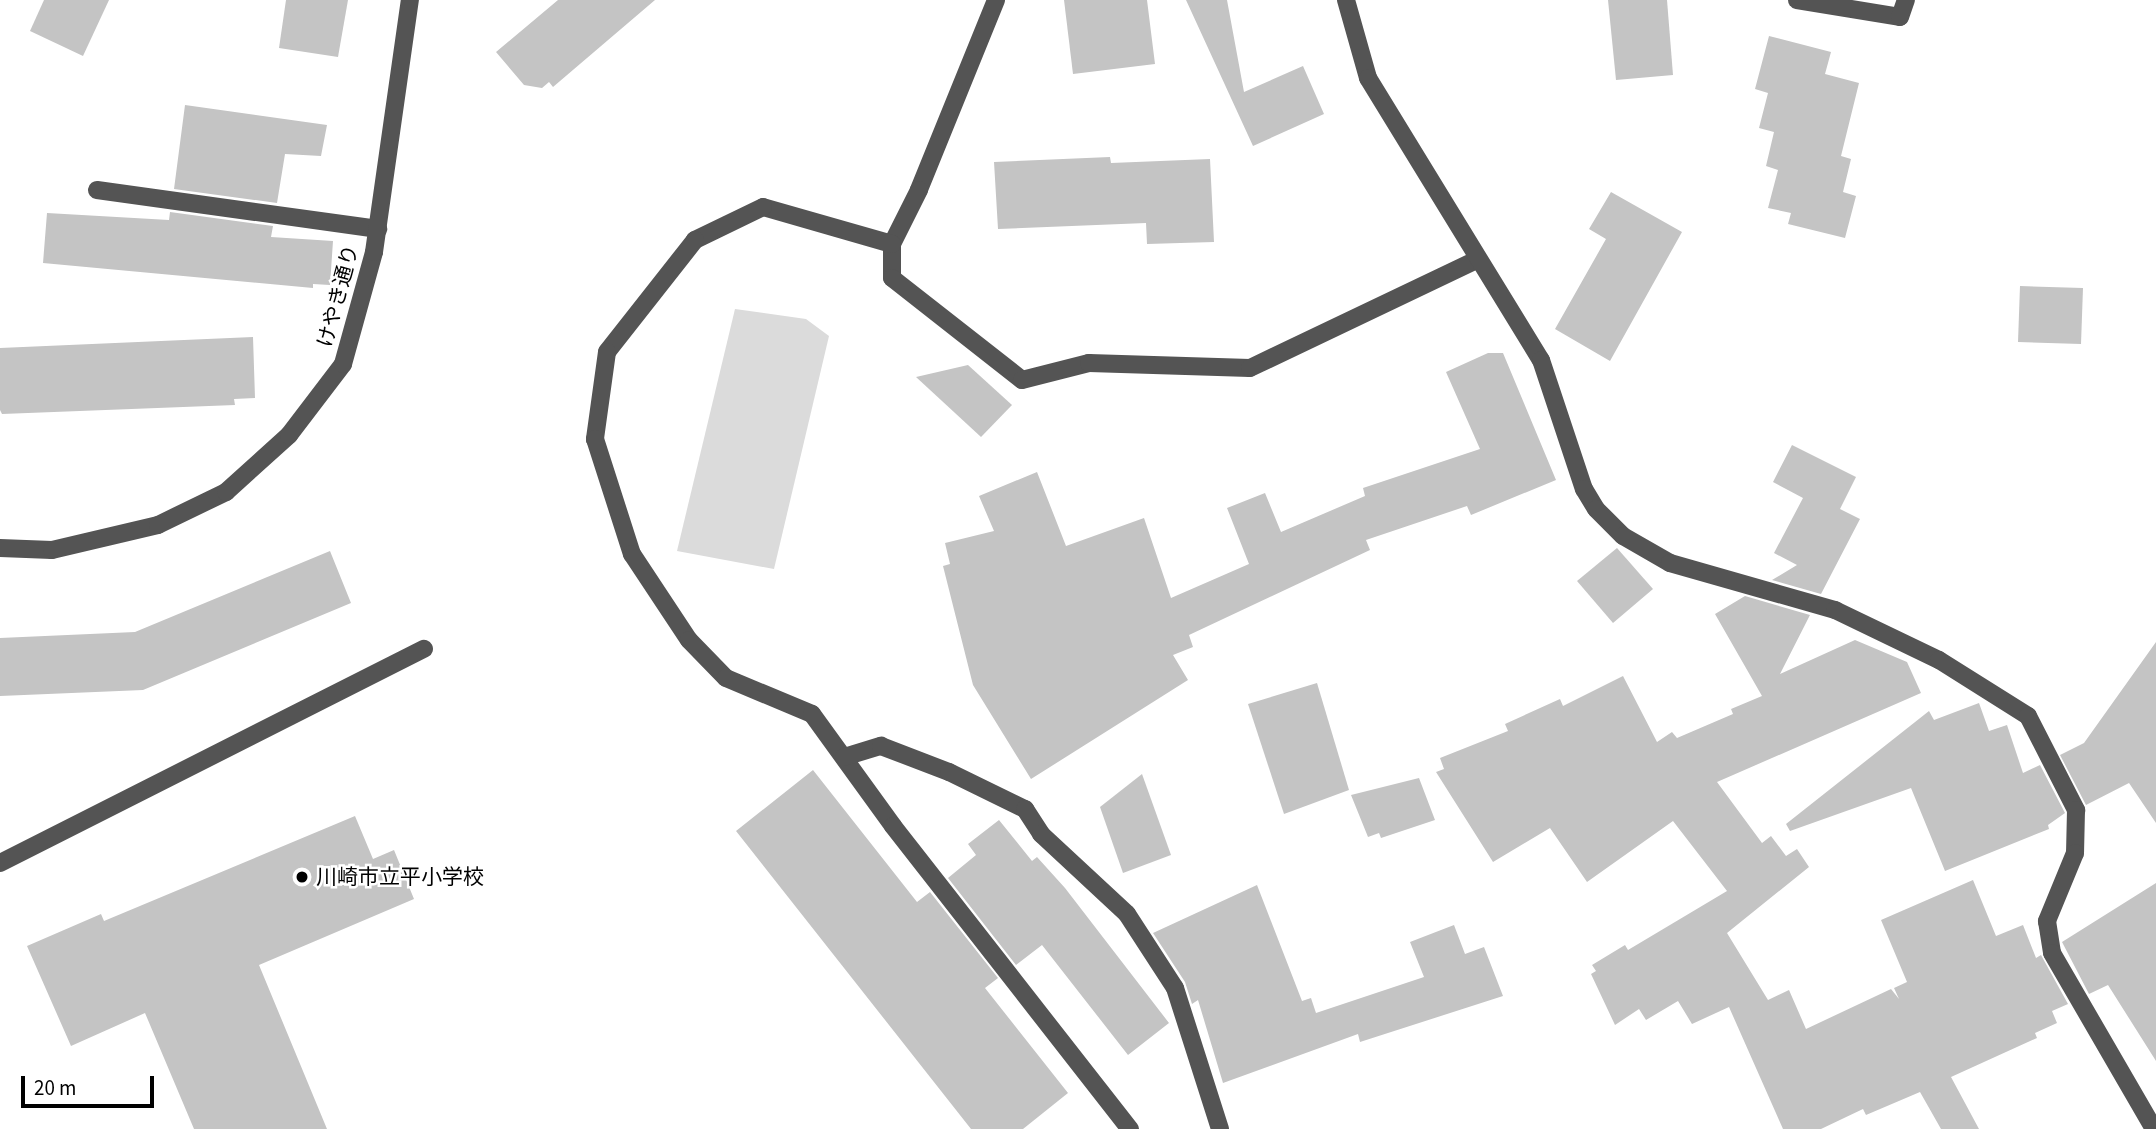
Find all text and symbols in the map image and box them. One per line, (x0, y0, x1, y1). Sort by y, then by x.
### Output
street label: けやき通り (312, 242, 364, 350)
place label: 川崎市立平小学校 (316, 864, 484, 890)
marker: 川崎市立平小学校 (294, 869, 310, 885)
scale bar (24, 1062, 158, 1106)
text: 20 m (34, 1073, 76, 1103)

